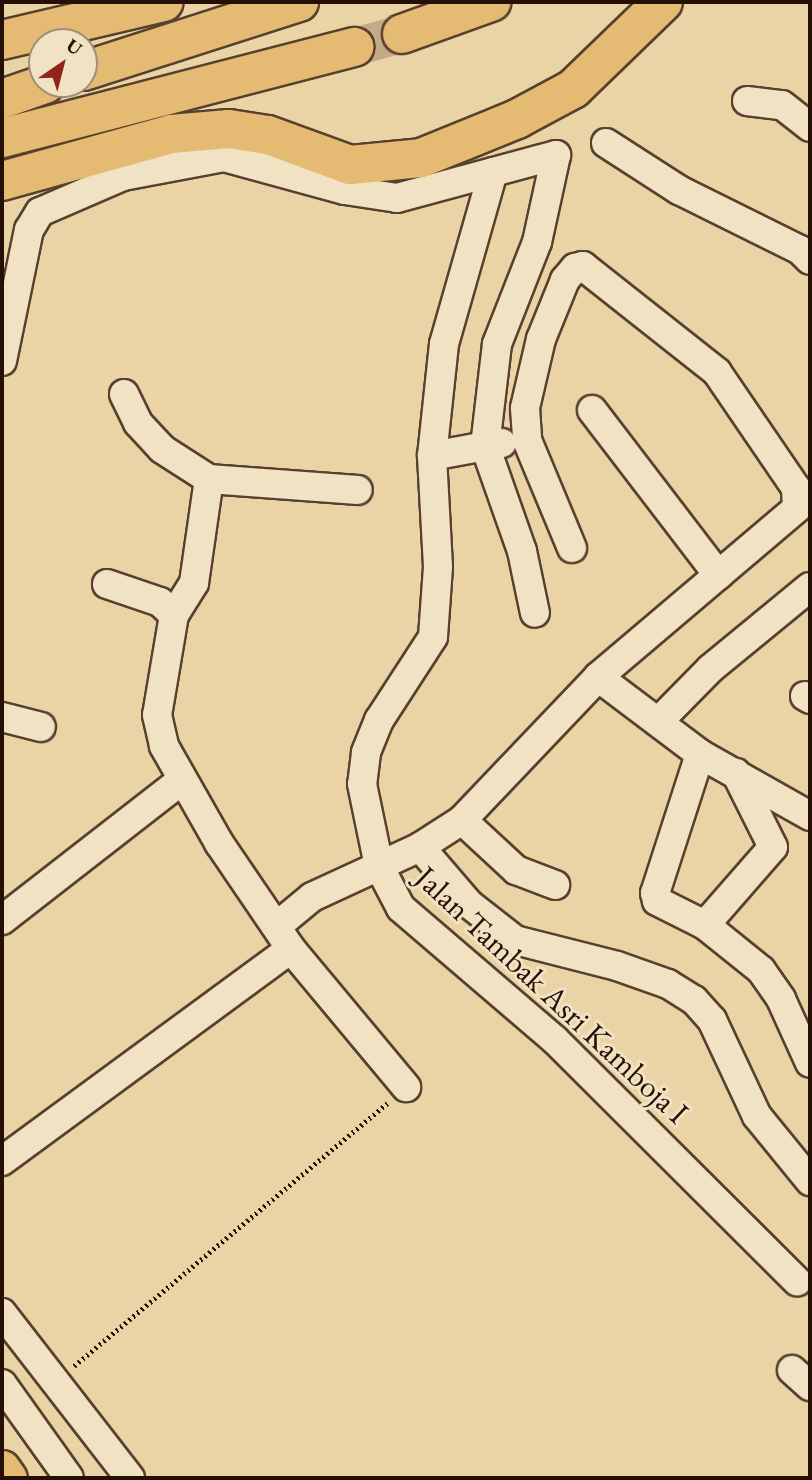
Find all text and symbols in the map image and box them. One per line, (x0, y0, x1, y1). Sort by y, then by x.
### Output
north arrow (28, 28, 98, 98)
text: U (61, 33, 87, 61)
street label: Jalan Tambak Asri Kamboja I (407, 858, 697, 1132)

